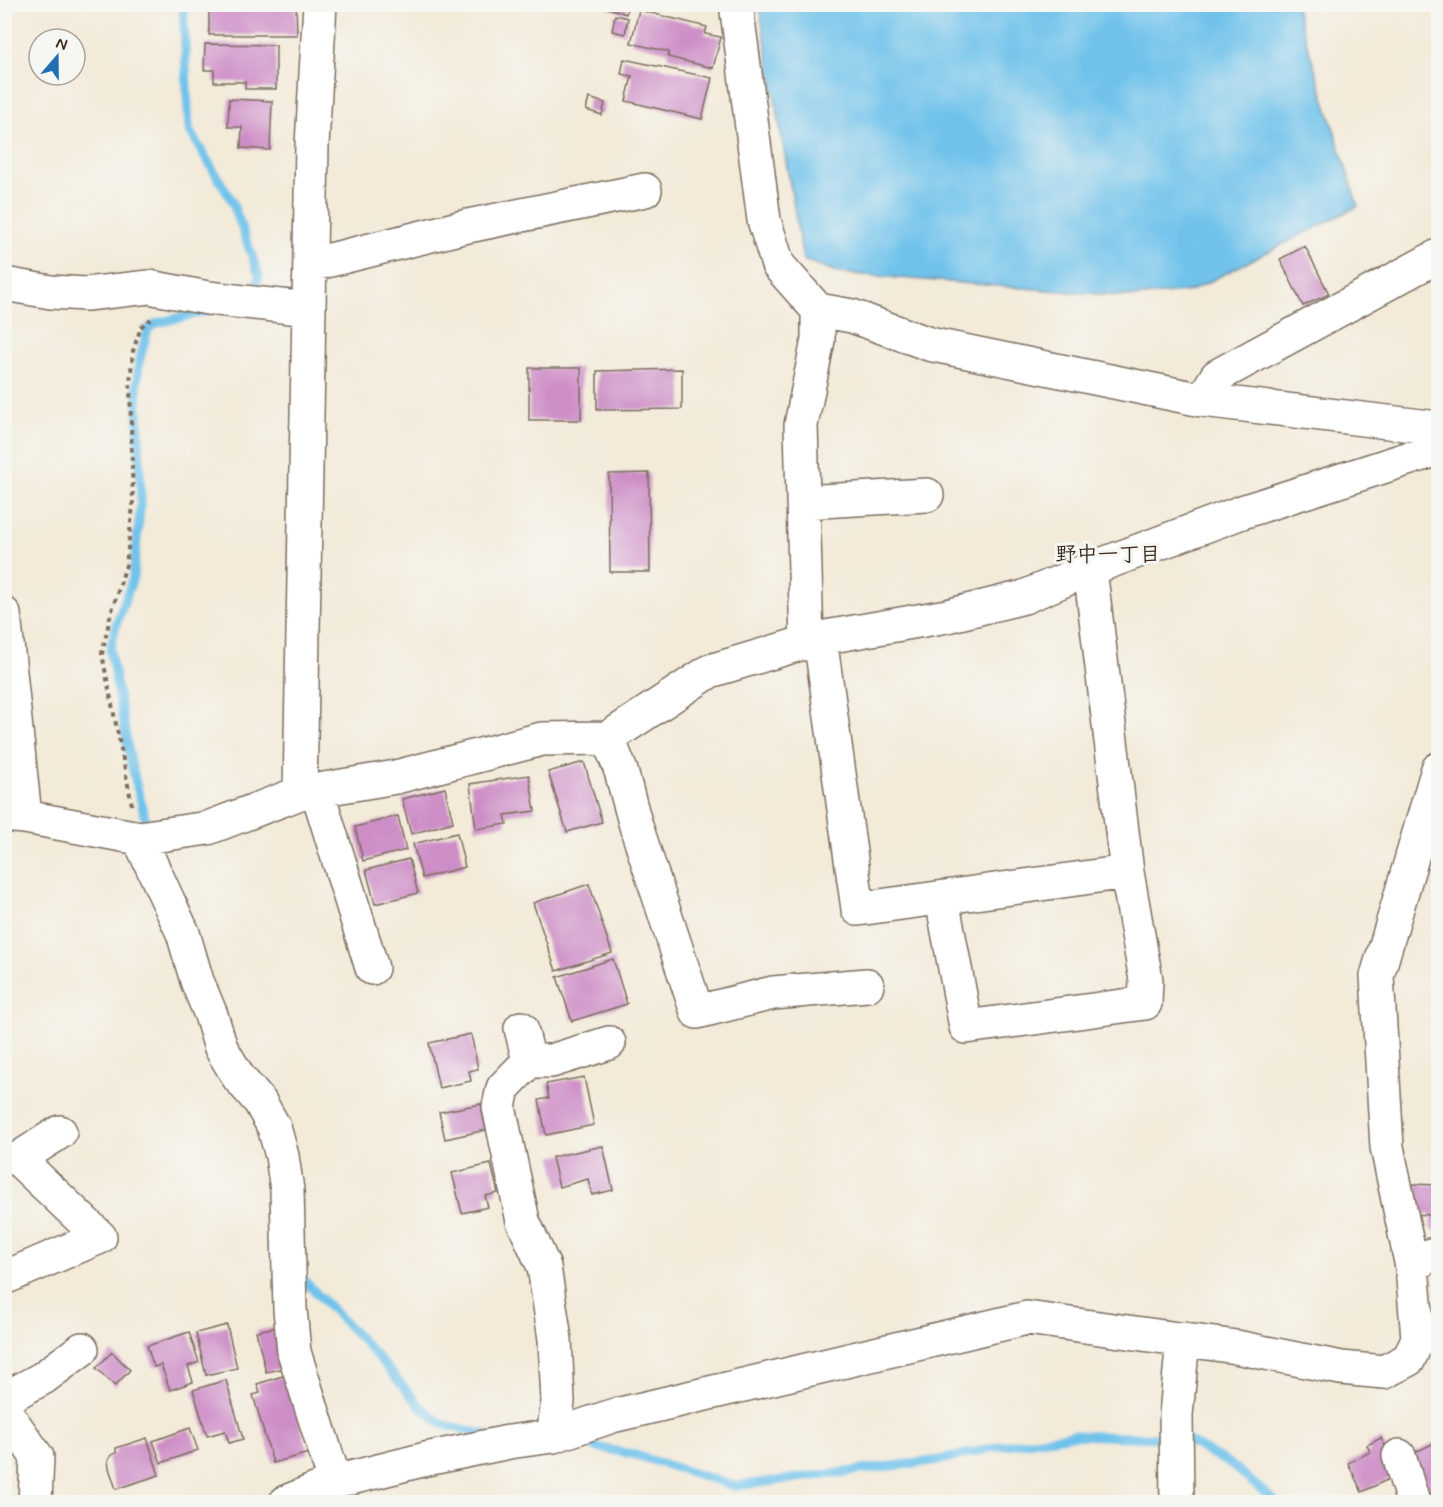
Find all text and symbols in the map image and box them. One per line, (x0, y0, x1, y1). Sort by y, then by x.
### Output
north arrow (27, 27, 87, 87)
text: N (53, 33, 70, 56)
district label: 野中一丁目 (1056, 541, 1161, 569)

